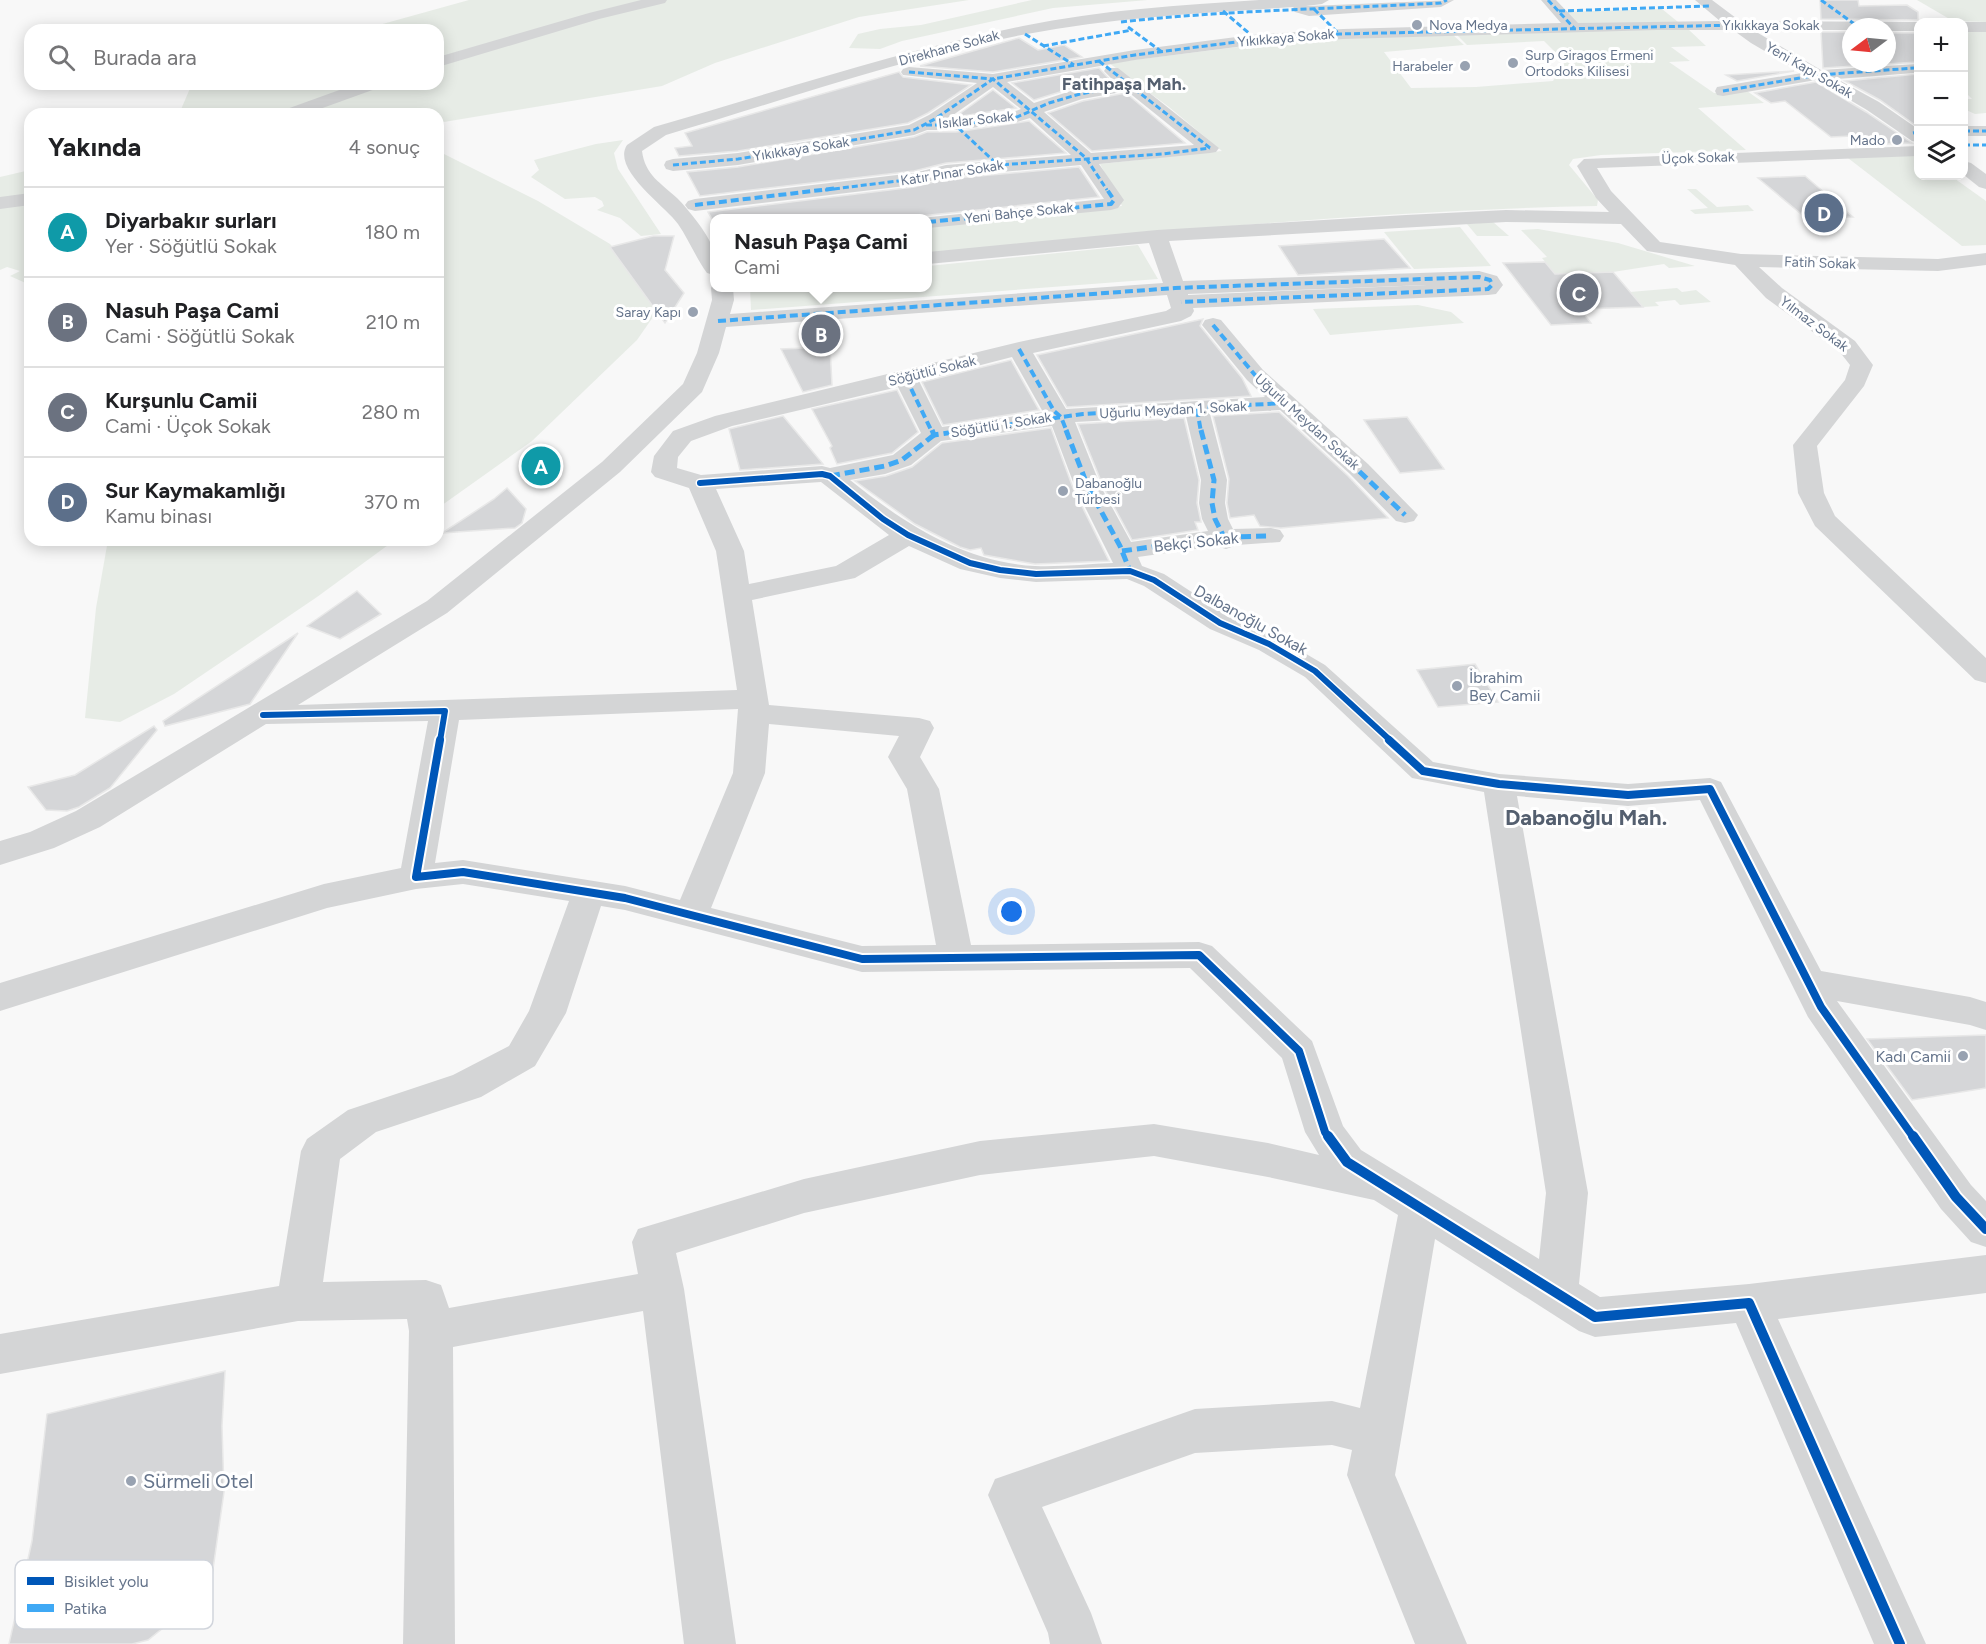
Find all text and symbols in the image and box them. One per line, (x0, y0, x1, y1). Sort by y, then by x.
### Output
place label: Nova Medya (1429, 17, 1508, 34)
street label: Yıkıkkaya Sokak (1722, 17, 1820, 34)
marker: Nova Medya (1410, 18, 1424, 32)
north arrow (1842, 18, 1896, 72)
map controls (1914, 18, 1968, 180)
button: + (1914, 18, 1968, 72)
search box (24, 24, 444, 90)
street label: Yıkıkkaya Sokak (1237, 25, 1335, 51)
street label: Direkhane Sokak (897, 26, 1001, 70)
street label: Yeni Kapı Sokak (1762, 38, 1856, 102)
icon: search (45, 41, 78, 74)
text: Burada ara (93, 44, 197, 71)
place label: Surp Giragos Ermeni Ortodoks Kilisesi (1525, 47, 1654, 80)
marker: Surp Giragos Ermeni Ortodoks Kilisesi (1506, 56, 1520, 70)
place label: Harabeler (1392, 58, 1453, 75)
marker: Harabeler (1458, 59, 1472, 73)
button: − (1914, 72, 1968, 126)
district label: Fatihpaşa Mah. (1062, 73, 1186, 95)
street label: Isıklar Sokak (937, 108, 1015, 132)
button: layers (1914, 126, 1968, 180)
text: Yakında (48, 131, 141, 163)
place label: Mado (1850, 132, 1885, 149)
street label: Yıkıkkaya Sokak (752, 133, 851, 165)
marker: Mado (1890, 133, 1904, 147)
text: 4 sonuç (349, 135, 420, 159)
street label: Üçok Sokak (1661, 148, 1735, 168)
street label: Katır Pınar Sokak (899, 156, 1005, 190)
pin: D (1804, 190, 1844, 236)
street label: Yeni Bahçe Sokak (964, 199, 1074, 227)
text: Diyarbakır surları (105, 207, 277, 234)
popup (710, 214, 932, 292)
text: A (60, 220, 75, 244)
text: 180 m (365, 220, 420, 244)
text: Nasuh Paşa Cami (734, 228, 908, 255)
text: Yer · Söğütlü Sokak (105, 234, 277, 258)
street label: Fatih Sokak (1784, 253, 1856, 273)
text: Cami (734, 255, 780, 279)
pin: C (1560, 270, 1598, 316)
street label: Yılmaz Sokak (1776, 293, 1852, 355)
text: Nasuh Paşa Cami (105, 297, 279, 324)
place label: Saray Kapı (616, 304, 681, 321)
marker: Saray Kapı (686, 305, 700, 319)
text: B (61, 310, 74, 334)
text: 210 m (366, 310, 420, 334)
pin: B (802, 312, 840, 356)
text: Cami · Söğütlü Sokak (105, 324, 294, 348)
street label: Söğütlü Sokak (886, 352, 978, 390)
street label: Uğurlu Meydan Sokak (1251, 370, 1363, 474)
text: Kurşunlu Camii (105, 387, 257, 414)
street label: Uğurlu Meydan 1. Sokak (1099, 398, 1247, 422)
text: C (60, 400, 75, 424)
text: 280 m (362, 400, 420, 424)
street label: Söğütlü 1. Sokak (949, 409, 1053, 441)
text: Cami · Üçok Sokak (105, 414, 271, 438)
pin: A (522, 444, 560, 488)
place label: Dabanoğlu Türbesi (1075, 475, 1142, 508)
text: Sur Kaymakamlığı (105, 477, 286, 504)
marker: Dabanoğlu Türbesi (1056, 484, 1070, 498)
text: D (61, 490, 75, 514)
text: 370 m (364, 490, 420, 514)
text: Kamu binası (105, 504, 212, 528)
street label: Bekçi Sokak (1153, 528, 1240, 556)
street label: Dalbanoğlu Sokak (1191, 581, 1311, 659)
place label: İbrahim Bey Camii (1469, 668, 1540, 705)
marker: İbrahim Bey Camii (1450, 679, 1464, 693)
district label: Dabanoğlu Mah. (1505, 804, 1667, 831)
your location (997, 897, 1026, 926)
place label: Kadı Camii (1875, 1047, 1951, 1066)
marker: Kadı Camii (1956, 1049, 1970, 1063)
place label: Sürmeli Otel (143, 1469, 253, 1493)
marker: Sürmeli Otel (124, 1474, 138, 1488)
legend (15, 1560, 213, 1629)
text: Bisiklet yolu (64, 1572, 149, 1591)
text: Patika (64, 1599, 107, 1618)

